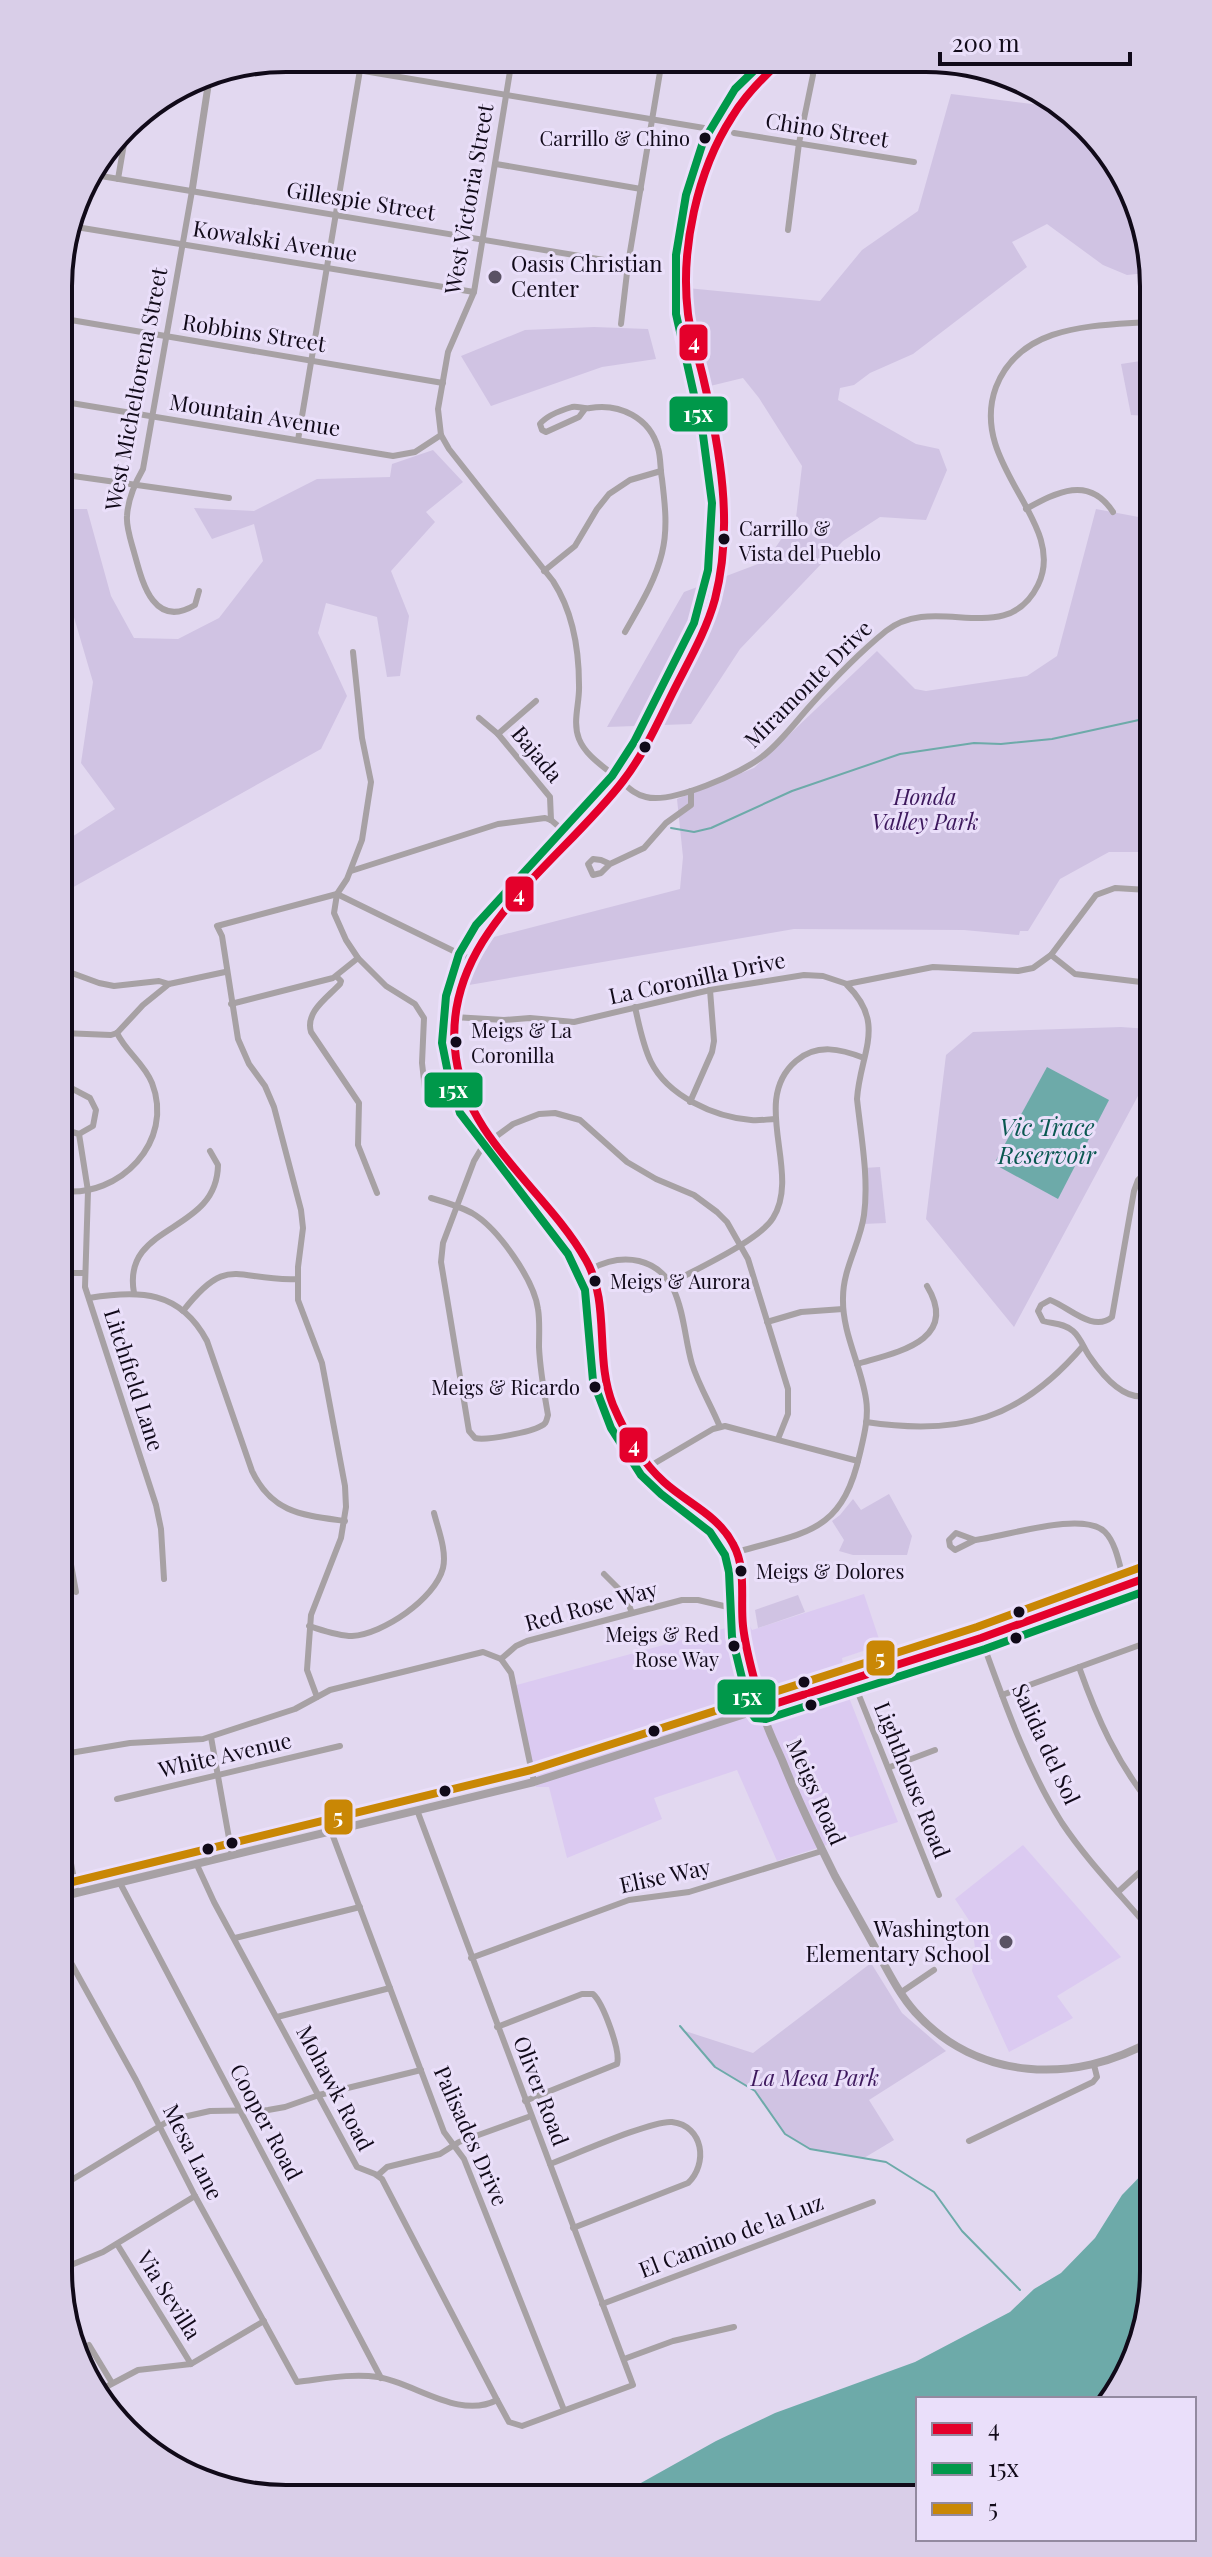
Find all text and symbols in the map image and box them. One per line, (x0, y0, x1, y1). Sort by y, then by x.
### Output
scale bar (940, 16, 1130, 66)
text: 200 m (952, 26, 1020, 58)
street label: West Victoria Street (436, 100, 500, 298)
street label: Chino Street (763, 104, 892, 154)
place label: Carrillo & Chino (539, 124, 690, 151)
marker: Carrillo & Chino (697, 130, 713, 146)
street label: Gillespie Street (285, 173, 439, 227)
street label: Kowalski Avenue (191, 212, 360, 268)
place label: Oasis Christian Center (511, 248, 662, 303)
street label: West Micheltorena Street (96, 263, 174, 514)
marker: Oasis Christian Center (486, 268, 504, 286)
street label: Robbins Street (180, 306, 329, 358)
line badge: 4 (678, 323, 709, 362)
text: 4 (688, 326, 700, 356)
street label: Mountain Avenue (168, 386, 343, 442)
line badge: 15x (668, 395, 729, 433)
text: 15x (683, 398, 713, 428)
place label: Carrillo & Vista del Pueblo (738, 514, 881, 566)
marker: Carrillo & Vista del Pueblo (716, 531, 732, 547)
street label: Miramonte Drive (737, 613, 878, 754)
street label: Bajada (505, 719, 570, 788)
unlabelled marker (637, 739, 653, 755)
park label: Honda Valley Park (871, 781, 979, 836)
line badge: 4 (504, 875, 535, 913)
text: 4 (513, 878, 525, 908)
street label: La Coronilla Drive (606, 944, 788, 1010)
place label: Meigs & La Coronilla (471, 1016, 572, 1068)
marker: Meigs & La Coronilla (448, 1034, 464, 1050)
line badge: 15x (423, 1071, 484, 1109)
text: 15x (438, 1074, 468, 1104)
water label: Vic Trace Reservoir (997, 1110, 1097, 1170)
place label: Meigs & Aurora (610, 1267, 750, 1294)
marker: Meigs & Aurora (587, 1273, 603, 1289)
street label: Litchfield Lane (98, 1305, 172, 1455)
place label: Meigs & Ricardo (431, 1373, 580, 1400)
marker: Meigs & Ricardo (587, 1379, 603, 1395)
line badge: 4 (618, 1426, 649, 1464)
text: 4 (628, 1429, 640, 1459)
place label: Meigs & Dolores (756, 1557, 904, 1584)
marker: Meigs & Dolores (733, 1563, 749, 1579)
street label: Red Rose Way (521, 1573, 661, 1637)
unlabelled marker (1011, 1604, 1027, 1620)
place label: Meigs & Red Rose Way (605, 1620, 719, 1672)
unlabelled marker (1008, 1630, 1024, 1646)
marker: Meigs & Red Rose Way (726, 1638, 742, 1654)
line badge: 5 (865, 1639, 896, 1677)
text: 5 (875, 1642, 885, 1672)
unlabelled marker (796, 1674, 812, 1690)
line badge: 15x (716, 1678, 777, 1716)
street label: Salida del Sol (1006, 1678, 1088, 1809)
text: 15x (732, 1681, 762, 1711)
unlabelled marker (803, 1697, 819, 1713)
street label: Lighthouse Road (868, 1697, 958, 1862)
unlabelled marker (646, 1723, 662, 1739)
street label: White Avenue (154, 1724, 294, 1784)
street label: Meigs Road (780, 1734, 854, 1850)
unlabelled marker (437, 1783, 453, 1799)
line badge: 5 (323, 1798, 354, 1836)
text: 5 (333, 1801, 343, 1831)
unlabelled marker (224, 1835, 240, 1851)
unlabelled marker (200, 1841, 216, 1857)
street label: Elise Way (616, 1851, 713, 1899)
place label: Washington Elementary School (805, 1913, 990, 1968)
marker: Washington Elementary School (997, 1933, 1015, 1951)
street label: Mohawk Road (290, 2020, 382, 2156)
street label: Oliver Road (507, 2031, 577, 2150)
street label: Cooper Road (224, 2058, 310, 2185)
street label: Palisades Drive (428, 2061, 516, 2210)
park label: La Mesa Park (750, 2062, 879, 2092)
street label: Mesa Lane (157, 2098, 231, 2205)
street label: El Camino de la Luz (634, 2186, 827, 2284)
street label: Via Sevilla (130, 2243, 209, 2345)
legend (916, 2397, 1196, 2541)
text: 4 (988, 2411, 1000, 2443)
text: 15x (988, 2451, 1020, 2483)
text: 5 (988, 2491, 998, 2523)

